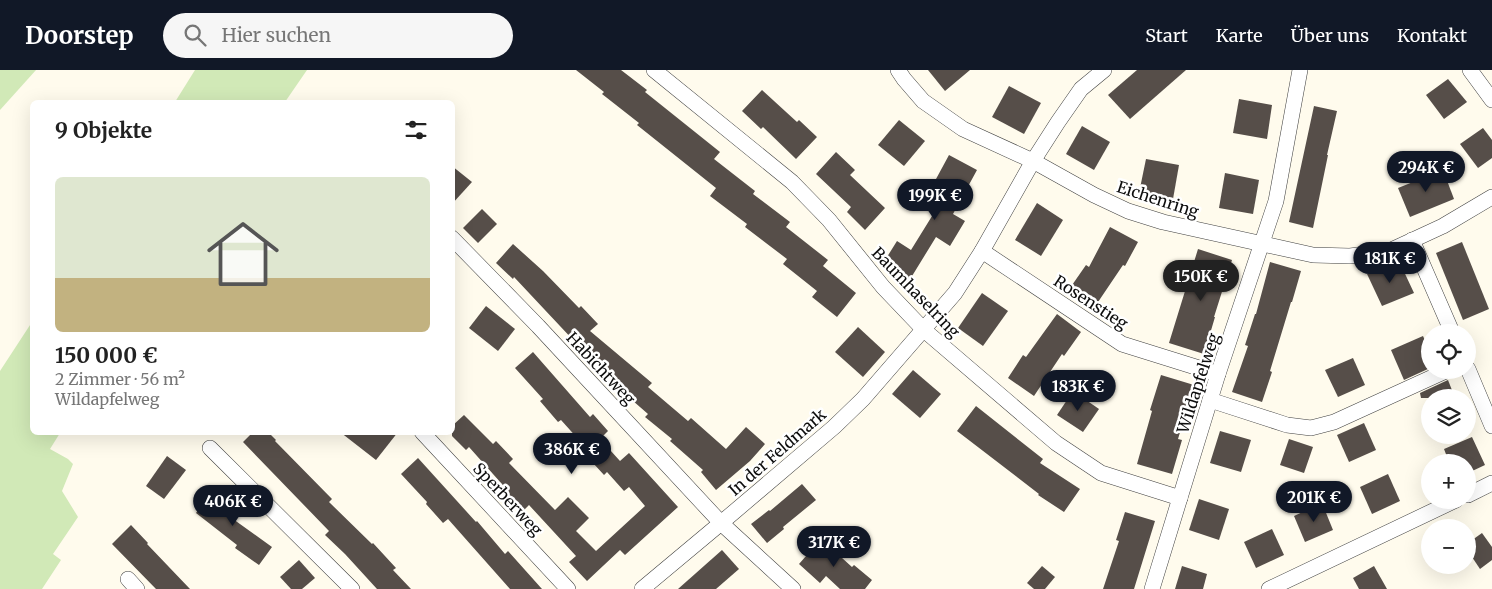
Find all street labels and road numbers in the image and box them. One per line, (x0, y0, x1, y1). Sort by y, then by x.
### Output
street label: Eichenring (1114, 176, 1202, 222)
street label: Baumhaselring (868, 243, 964, 342)
street label: Rosenstieg (1050, 271, 1132, 334)
street label: Habichtweg (562, 328, 640, 409)
street label: Wildapfelweg (1172, 330, 1224, 437)
street label: In der Feldmark (724, 404, 831, 500)
street label: Sperberweg (469, 458, 547, 540)

